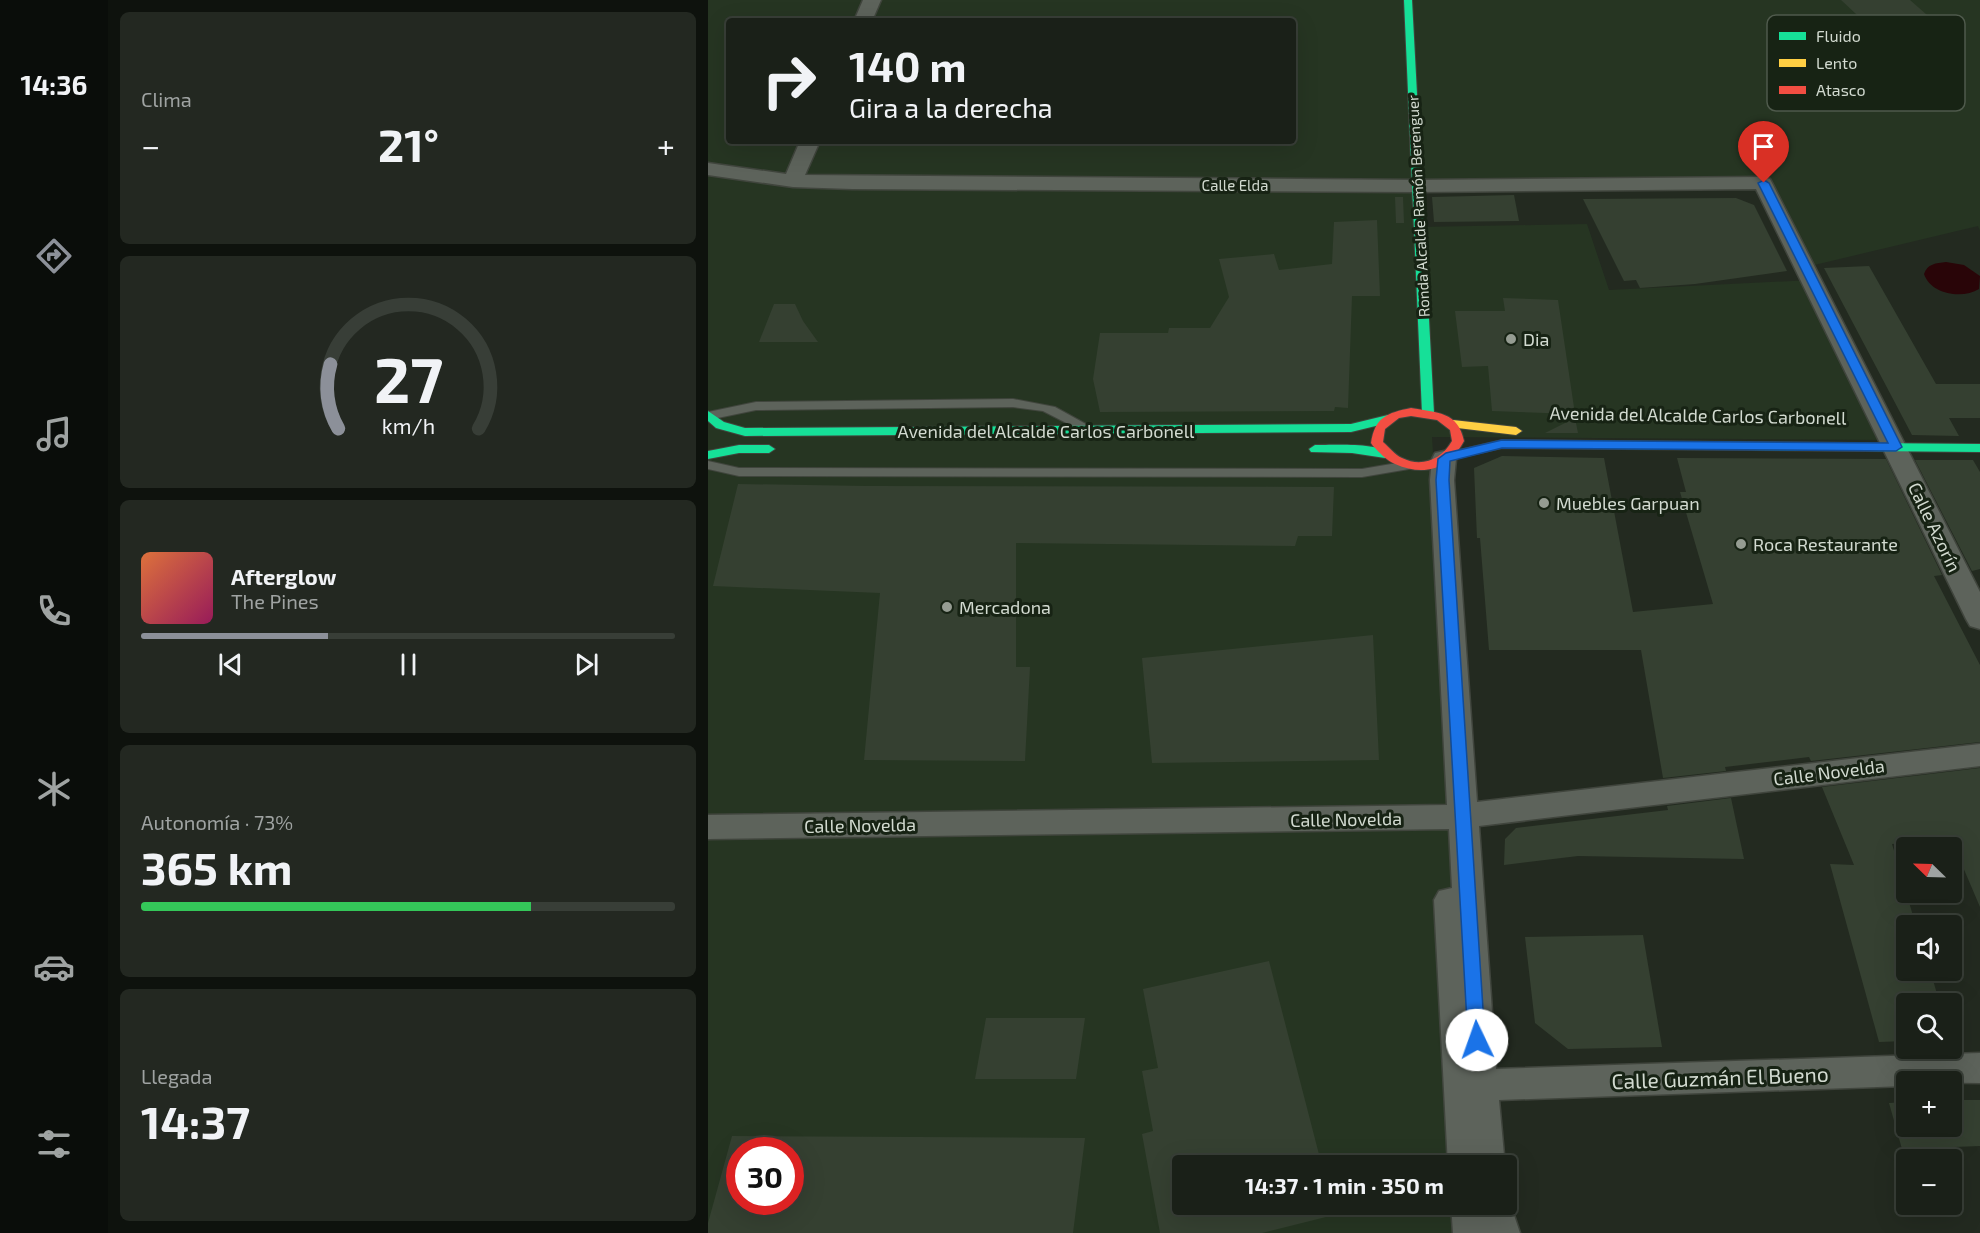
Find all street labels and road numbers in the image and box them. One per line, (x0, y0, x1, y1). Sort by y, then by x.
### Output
street label: Ronda Alcalde Ramón Berenguer (1403, 95, 1433, 317)
street label: Calle Elda (1202, 176, 1268, 194)
street label: Avenida del Alcalde Carlos Carbonell (1549, 401, 1847, 429)
street label: Avenida del Alcalde Carlos Carbonell (898, 420, 1195, 442)
street label: Calle Azorín (1904, 479, 1966, 575)
street label: Calle Novelda (1772, 754, 1886, 790)
street label: Calle Novelda (1290, 807, 1402, 831)
street label: Calle Novelda (804, 813, 916, 837)
street label: Calle Guzmán El Bueno (1611, 1061, 1829, 1093)

